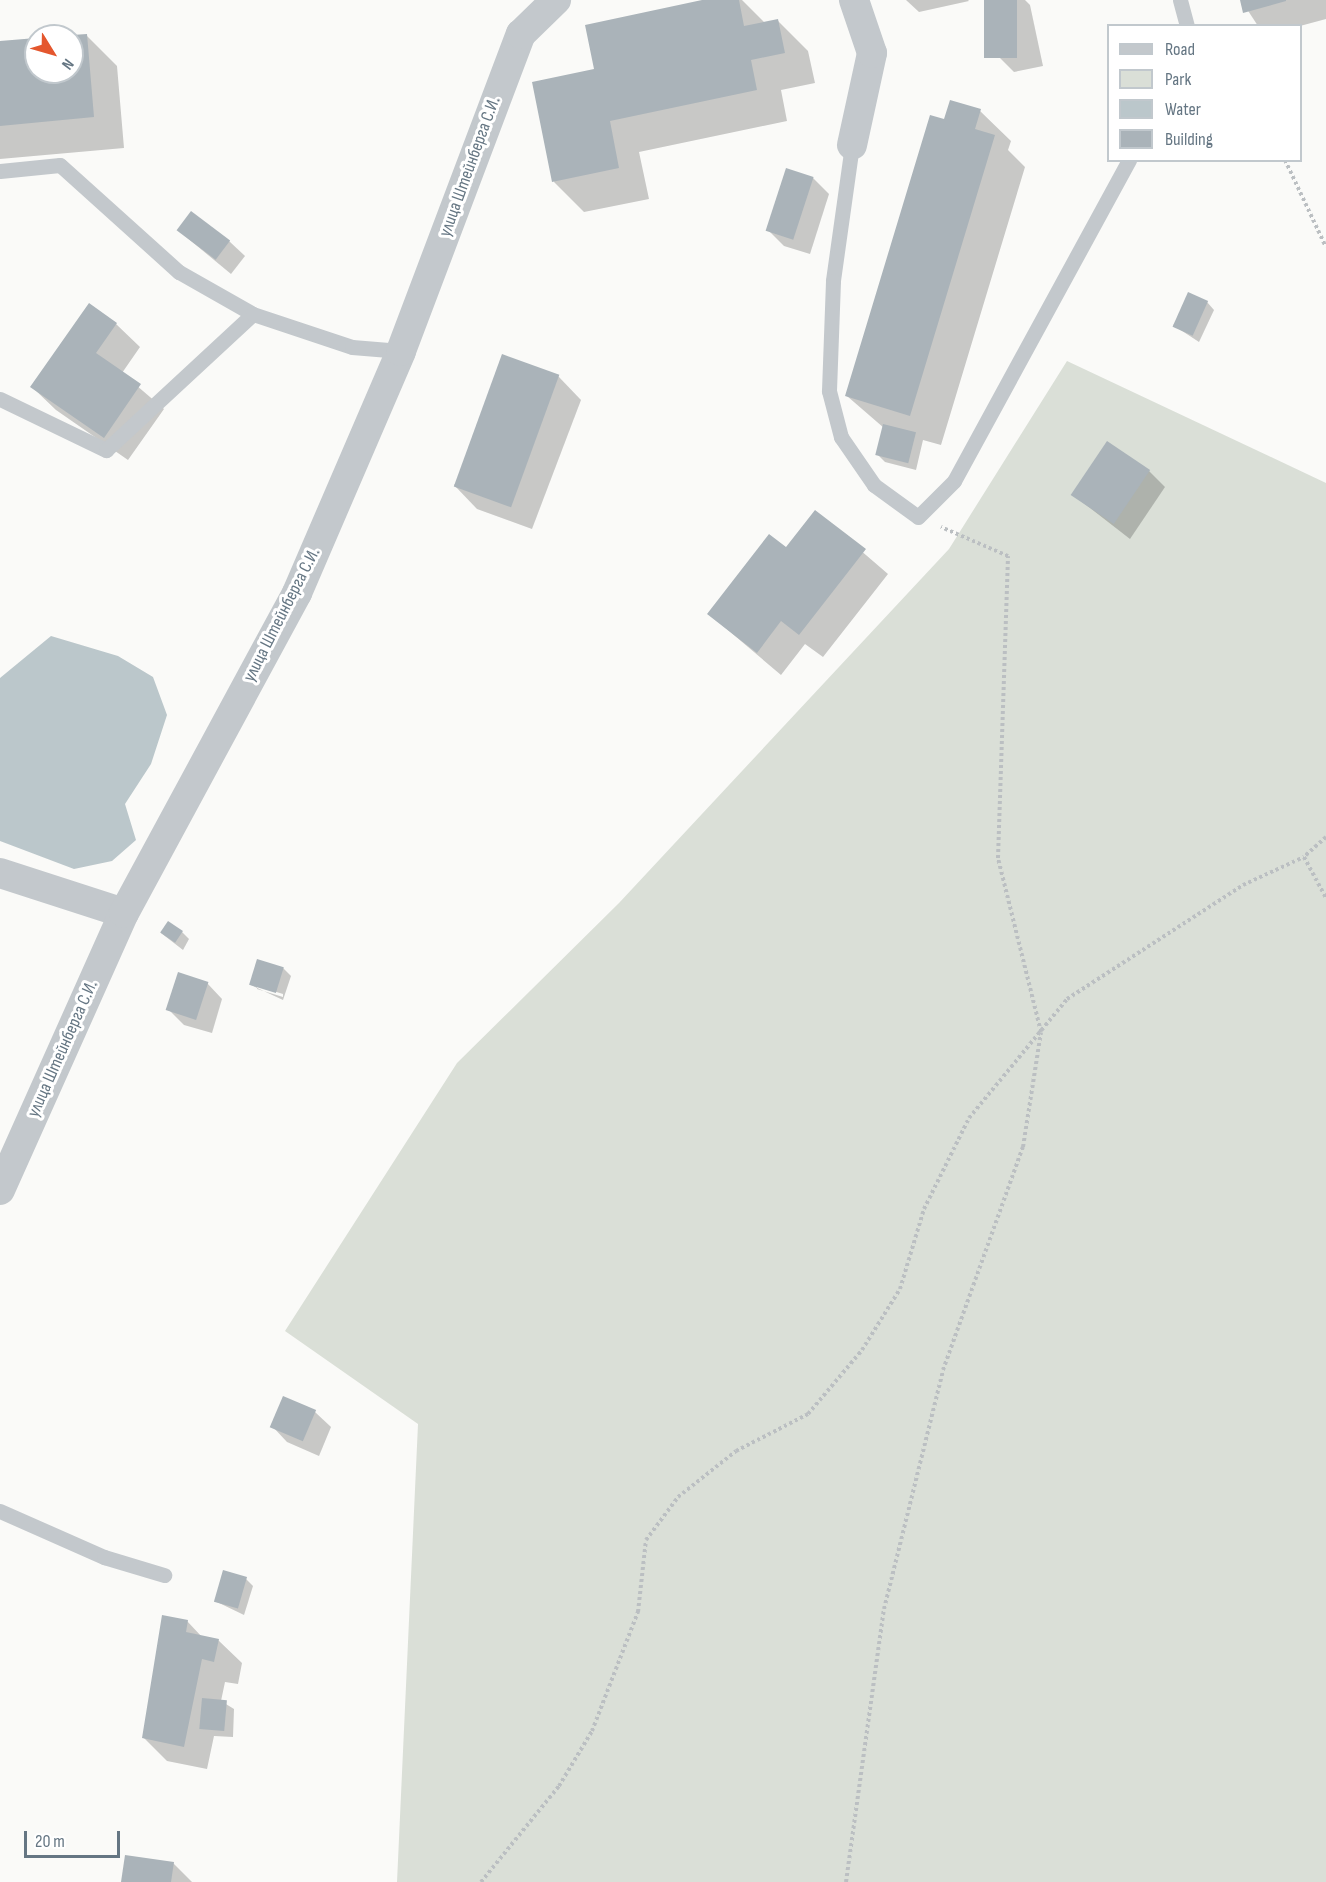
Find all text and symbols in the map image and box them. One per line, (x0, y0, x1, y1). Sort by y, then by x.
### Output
north arrow (24, 24, 84, 84)
legend (1107, 24, 1302, 162)
text: Road (1165, 39, 1195, 60)
text: N (57, 55, 77, 73)
text: Park (1165, 69, 1191, 90)
street label: улица Штейнберга С.И. (435, 94, 505, 240)
text: Water (1165, 99, 1201, 120)
text: Building (1165, 129, 1213, 150)
street label: улица Штейнберга С.И. (239, 544, 325, 686)
street label: улица Штейнберга С.И. (23, 977, 103, 1121)
scale bar (27, 1819, 123, 1857)
text: 20 m (35, 1831, 65, 1852)

